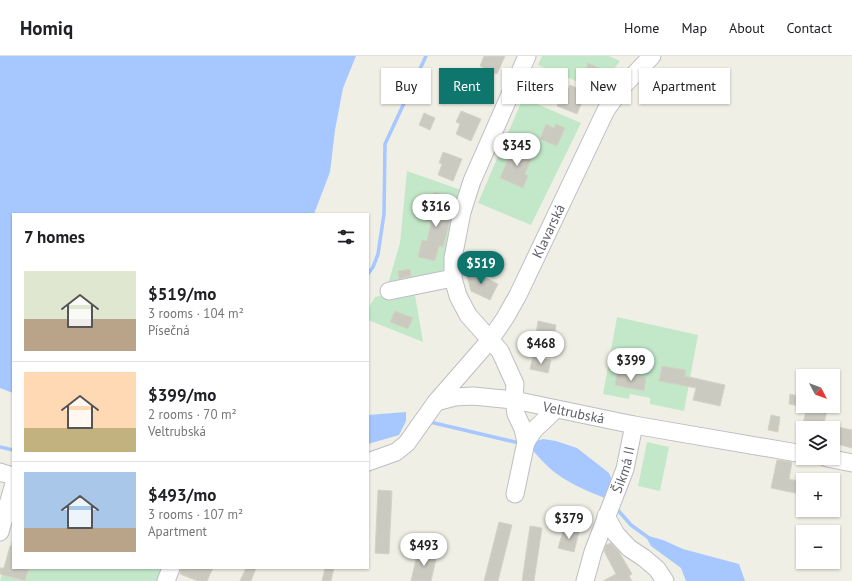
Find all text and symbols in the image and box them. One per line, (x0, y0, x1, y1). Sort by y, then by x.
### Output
text: Homiq (20, 16, 73, 40)
text: Home (624, 19, 659, 37)
text: Map (681, 19, 707, 37)
text: About (729, 19, 765, 37)
text: Contact (787, 19, 832, 37)
chip: Buy (381, 68, 431, 104)
chip: Rent (439, 68, 494, 104)
chip: Filters (502, 68, 568, 104)
chip: New (576, 68, 631, 104)
chip: Apartment (639, 68, 730, 104)
pin: $345 (493, 133, 541, 167)
text: $345 (502, 137, 532, 154)
pin: $316 (412, 194, 460, 228)
text: $316 (421, 198, 451, 215)
street label: Klavarská (528, 201, 569, 261)
text: 7 homes (24, 226, 85, 248)
icon: filters (335, 226, 357, 248)
pin: $519 (457, 251, 505, 285)
text: $519 (466, 255, 496, 272)
text: $519/mo (148, 283, 216, 305)
icon: home (56, 287, 104, 335)
text: 3 rooms · 104 m² (148, 305, 244, 322)
text: Písečná (148, 322, 190, 339)
pin: $468 (517, 331, 565, 365)
text: $468 (526, 335, 556, 352)
pin: $399 (607, 348, 655, 382)
text: $399 (616, 352, 646, 369)
north arrow (796, 369, 840, 413)
map controls (796, 369, 840, 569)
text: $399/mo (148, 384, 216, 406)
icon: home (56, 388, 104, 436)
street label: Veltrubská (540, 397, 606, 428)
text: 2 rooms · 70 m² (148, 406, 237, 423)
button: layers (796, 421, 840, 465)
text: Veltrubská (148, 423, 206, 440)
street label: Šikmá II (608, 445, 638, 496)
button: + (796, 473, 840, 517)
text: $493/mo (148, 484, 216, 506)
icon: home (56, 488, 104, 536)
text: 3 rooms · 107 m² (148, 506, 243, 523)
pin: $379 (545, 506, 593, 540)
text: $379 (554, 510, 584, 527)
text: Apartment (148, 523, 207, 540)
button: − (796, 525, 840, 569)
pin: $493 (400, 533, 448, 567)
text: $493 (409, 537, 439, 554)

